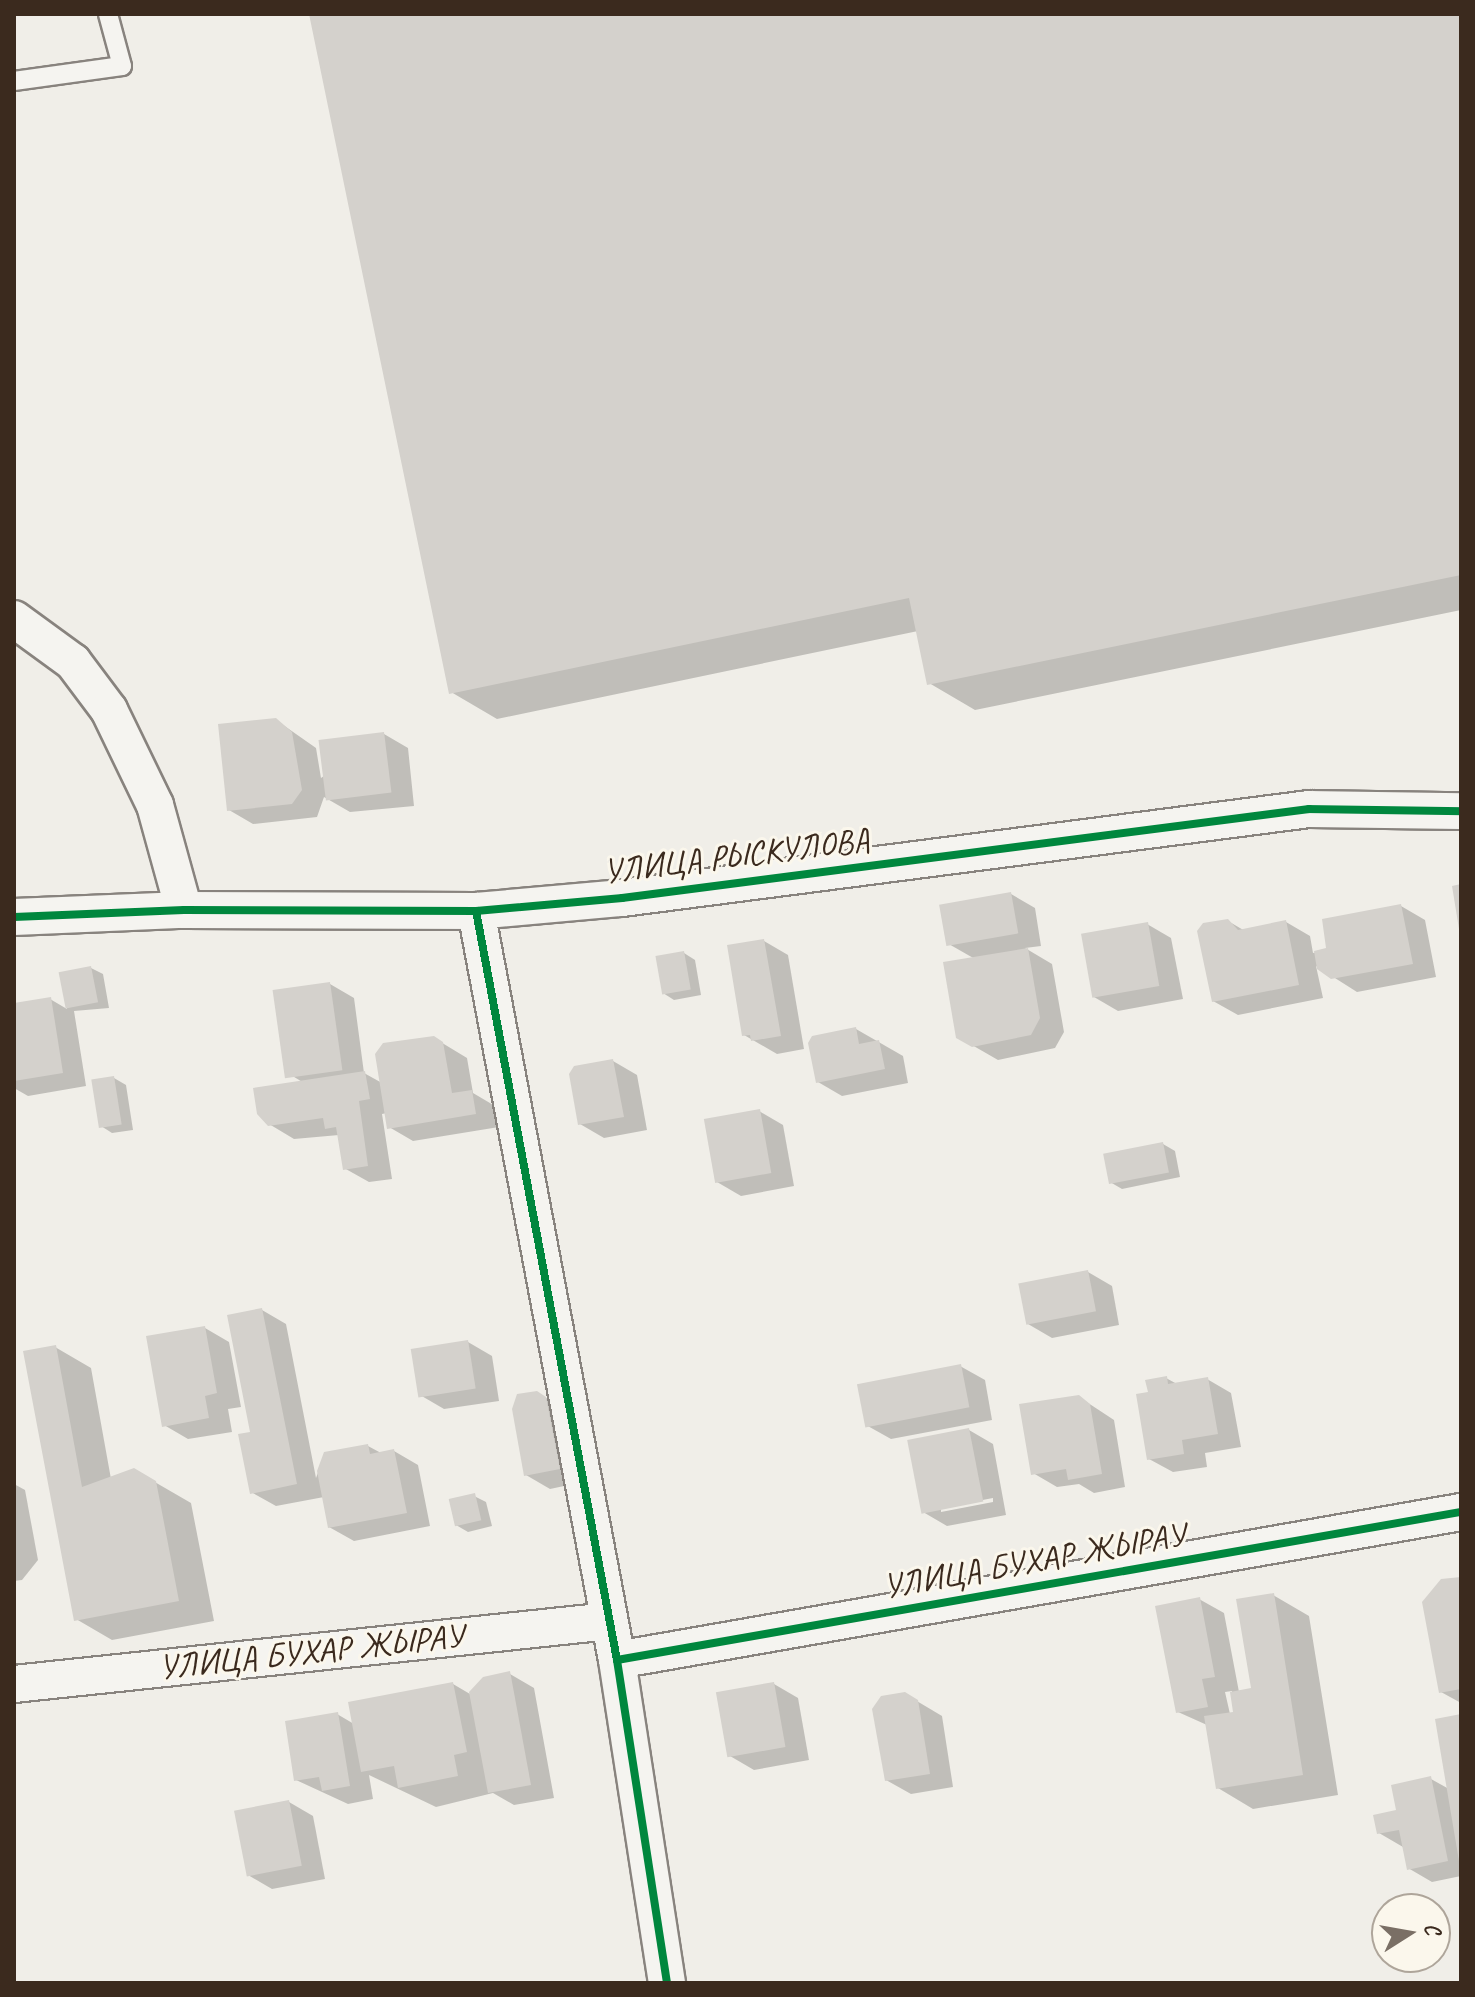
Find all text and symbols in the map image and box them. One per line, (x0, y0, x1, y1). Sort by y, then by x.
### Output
street label: УЛИЦА РЫСКУЛОВА (601, 818, 871, 892)
street label: УЛИЦА БУХАР ЖЫРАУ (882, 1514, 1186, 1606)
street label: УЛИЦА БУХАР ЖЫРАУ (159, 1615, 463, 1687)
north arrow (1371, 1893, 1451, 1973)
text: С (1418, 1921, 1447, 1937)

